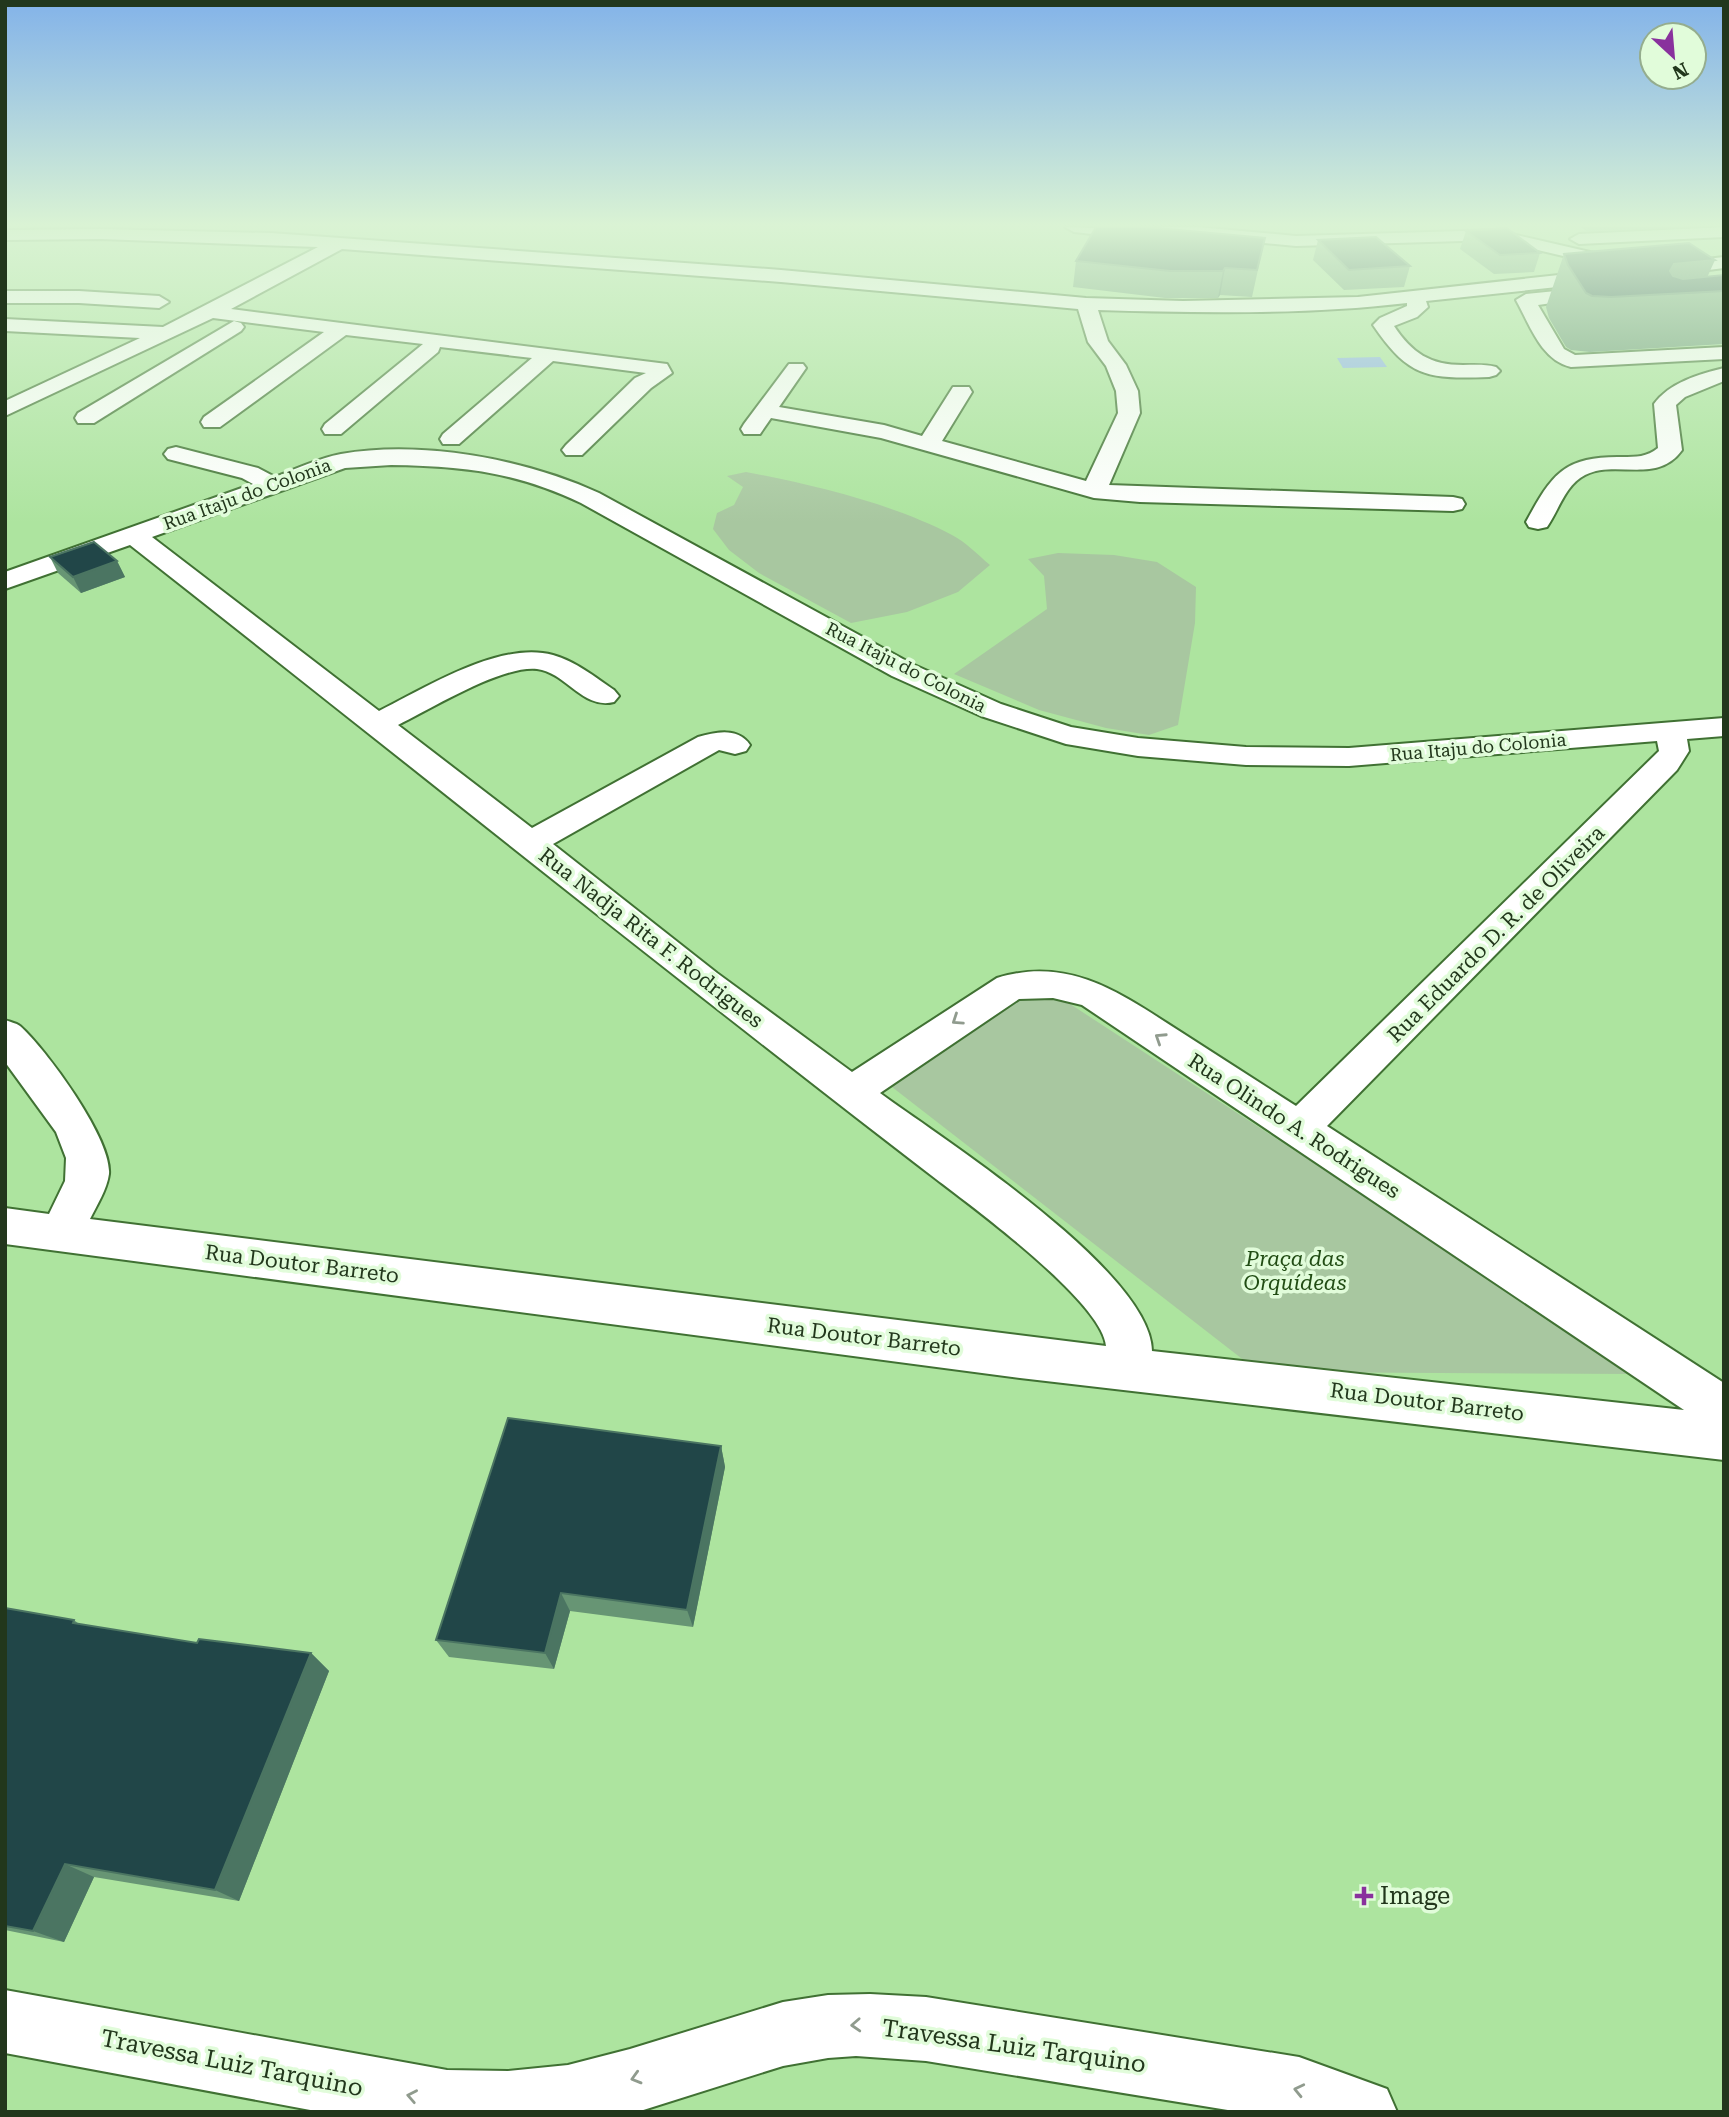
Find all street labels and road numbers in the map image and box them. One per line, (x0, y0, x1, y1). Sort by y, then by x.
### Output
street label: Rua Itaju do Colonia (160, 454, 334, 534)
street label: Rua Itaju do Colonia (822, 617, 990, 717)
street label: Rua Itaju do Colonia (1389, 729, 1567, 765)
street label: Rua Eduardo D. R. de Oliveira (1383, 820, 1610, 1047)
street label: Rua Nadja Rita F. Rodrigues (534, 843, 768, 1033)
street label: Rua Olindo A. Rodrigues (1184, 1049, 1404, 1203)
street label: Rua Doutor Barreto (204, 1240, 400, 1288)
street label: Rua Doutor Barreto (766, 1313, 962, 1361)
street label: Rua Doutor Barreto (1329, 1378, 1525, 1426)
street label: Travessa Luiz Tarquino (880, 2014, 1148, 2078)
street label: Travessa Luiz Tarquino (99, 2024, 365, 2102)

